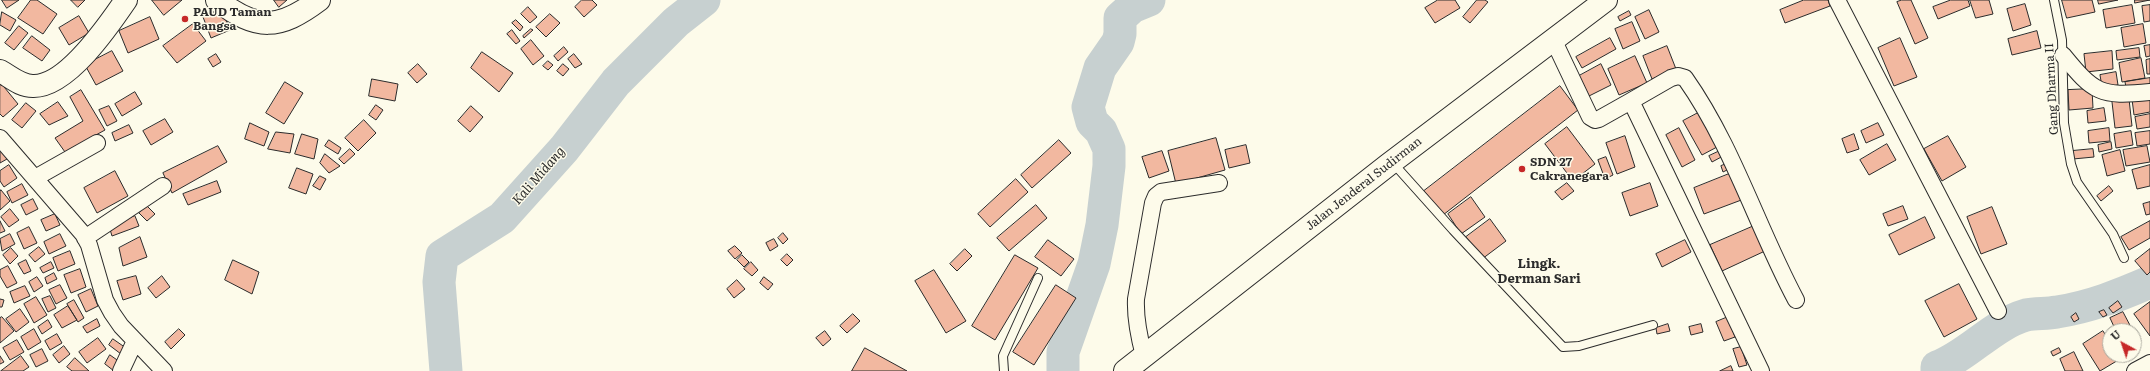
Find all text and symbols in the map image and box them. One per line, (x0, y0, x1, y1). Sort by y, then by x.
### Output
place label: PAUD Taman Bangsa (193, 5, 272, 33)
marker: PAUD Taman Bangsa (180, 14, 190, 24)
street label: Gang Dharma II (2042, 43, 2062, 135)
street label: Jalan Jenderal Sudirman (1303, 134, 1425, 234)
water label: Kali Midang (510, 144, 568, 208)
place label: SDN 27 Cakranegara (1530, 155, 1609, 183)
marker: SDN 27 Cakranegara (1517, 164, 1527, 174)
district label: Lingk. Derman Sari (1497, 256, 1581, 287)
north arrow (2102, 323, 2142, 363)
text: U (2106, 326, 2123, 343)

